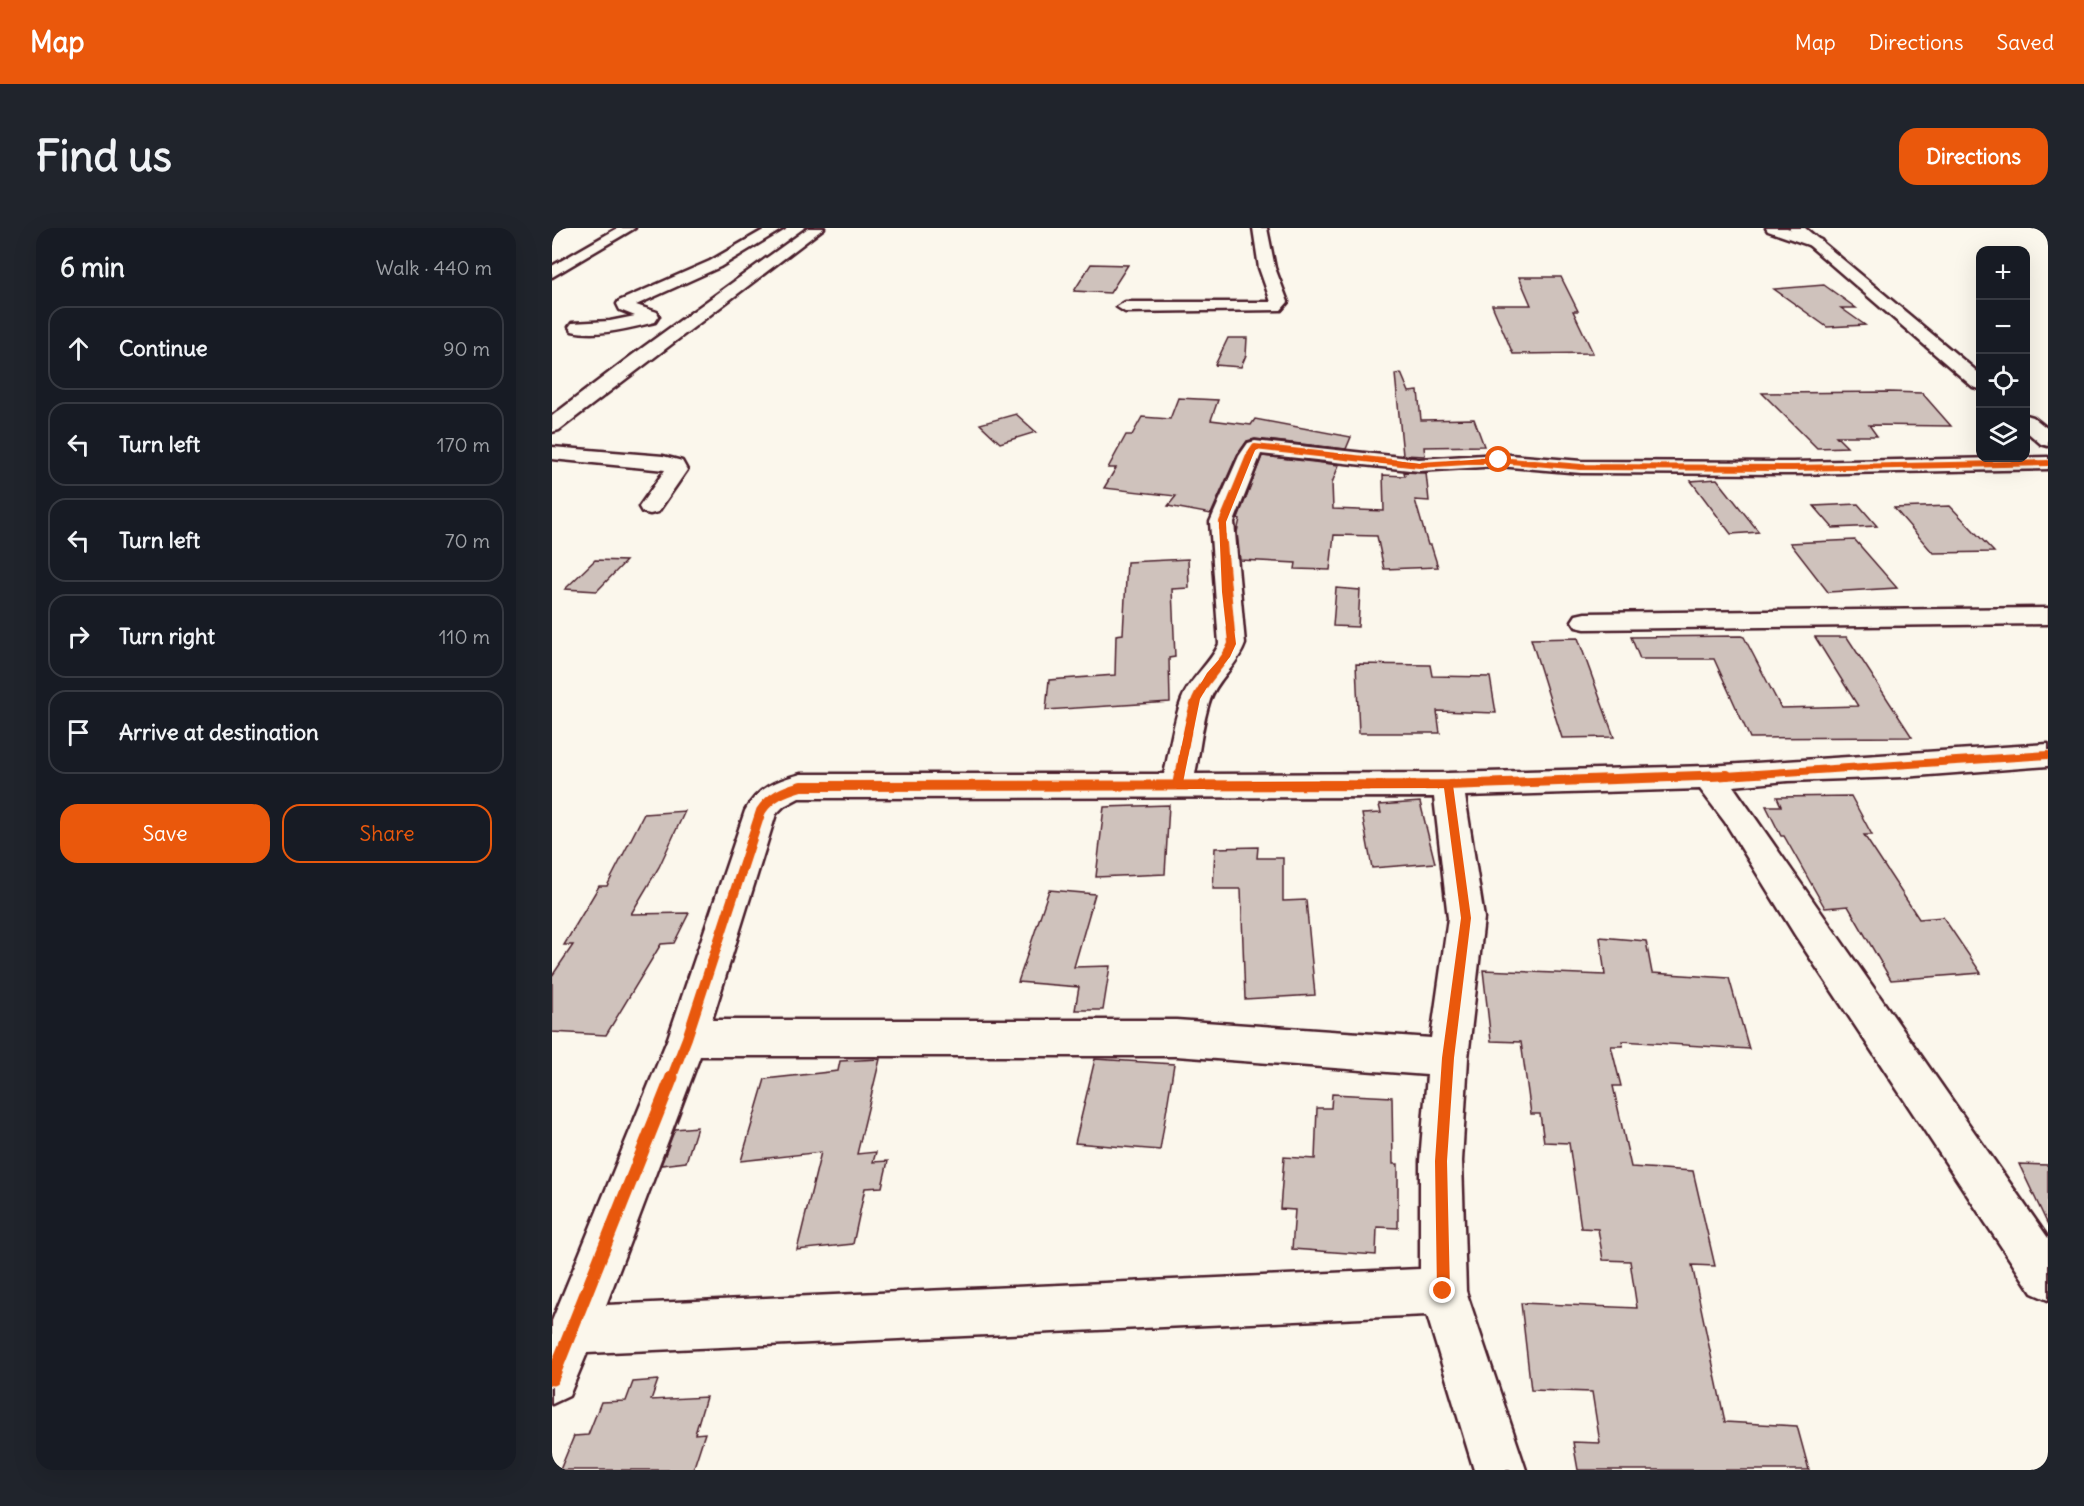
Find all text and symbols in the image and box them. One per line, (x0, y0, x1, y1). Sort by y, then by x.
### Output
text: Map (30, 24, 84, 60)
text: Map (1795, 29, 1836, 56)
text: Directions (1869, 29, 1963, 56)
text: Saved (1996, 29, 2054, 56)
button: Directions (1899, 128, 2048, 185)
text: Find us (36, 130, 172, 182)
map controls (1976, 246, 2030, 462)
button: + (1976, 246, 2030, 300)
text: 6 min (60, 251, 125, 284)
text: Walk · 440 m (376, 255, 492, 280)
button: − (1976, 300, 2030, 354)
icon: ahead (62, 332, 95, 365)
text: Continue (119, 334, 208, 362)
text: 90 m (443, 336, 490, 361)
button: locate (1976, 354, 2030, 408)
button: layers (1976, 408, 2030, 462)
icon: left (62, 428, 95, 461)
text: Turn left (119, 430, 200, 458)
text: 170 m (437, 432, 490, 457)
route start (1485, 446, 1511, 472)
icon: left (62, 524, 95, 557)
text: Turn left (119, 526, 200, 554)
text: 70 m (445, 528, 490, 553)
icon: right (62, 620, 95, 653)
text: Turn right (119, 622, 215, 650)
text: 110 m (439, 624, 490, 649)
icon: arrive (62, 716, 95, 749)
text: Arrive at destination (119, 718, 319, 746)
button: Save (60, 804, 270, 863)
button: Share (282, 804, 492, 863)
route end (1429, 1277, 1455, 1303)

